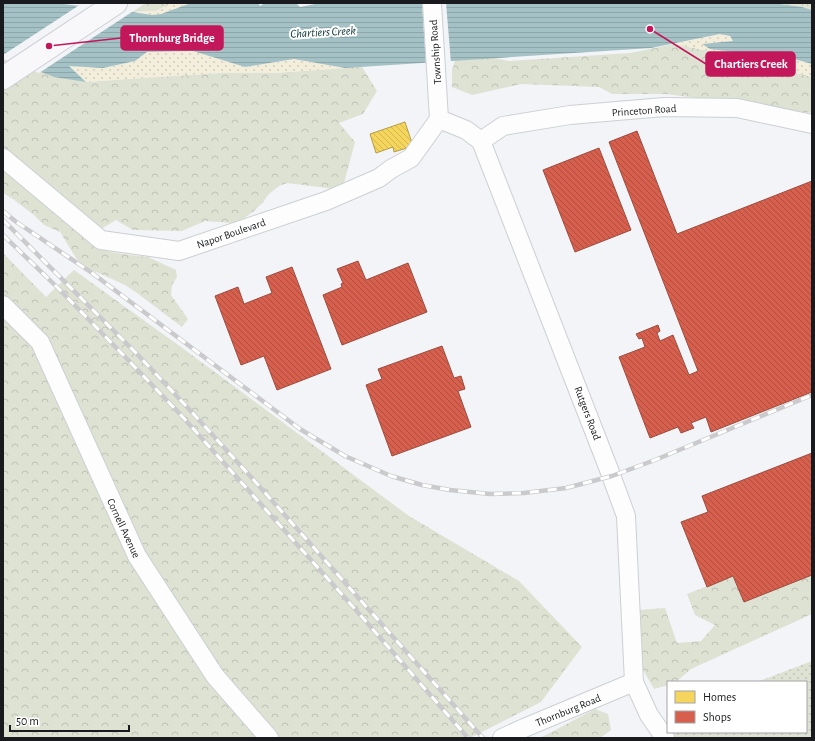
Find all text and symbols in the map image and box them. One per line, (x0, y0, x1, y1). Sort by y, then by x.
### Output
street label: Township Road (428, 19, 443, 85)
water label: Chartiers Creek (290, 24, 357, 40)
callout: Thornburg Bridge (121, 26, 223, 50)
text: Thornburg Bridge (129, 32, 215, 44)
callout: Chartiers Creek (706, 52, 795, 76)
text: Chartiers Creek (714, 58, 788, 70)
street label: Princeton Road (611, 103, 677, 118)
street label: Napor Boulevard (195, 216, 267, 250)
street label: Rutgers Road (572, 385, 603, 442)
street label: Cornell Avenue (105, 497, 142, 560)
legend (667, 681, 807, 733)
text: Homes (703, 691, 736, 703)
street label: Thornburg Road (534, 692, 603, 729)
scale bar (10, 707, 129, 733)
text: Shops (703, 711, 731, 723)
text: 50 m (16, 715, 39, 727)

